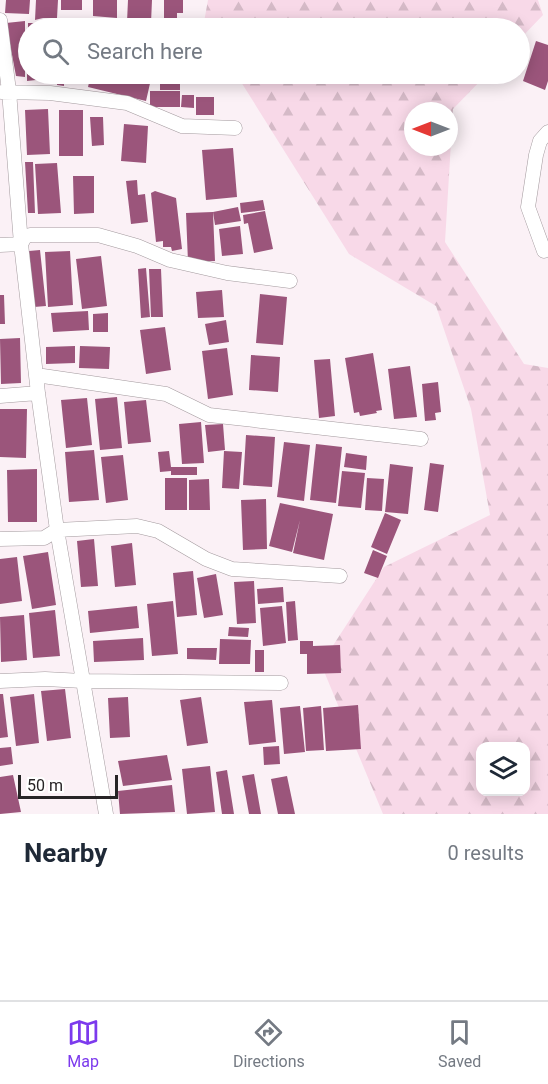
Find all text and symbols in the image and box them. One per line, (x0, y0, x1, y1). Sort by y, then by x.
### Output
search box (18, 18, 530, 84)
icon: search (39, 35, 72, 68)
text: Search here (87, 39, 203, 64)
north arrow (404, 102, 458, 156)
map controls (476, 742, 530, 796)
button: layers (476, 742, 530, 796)
scale bar (18, 772, 118, 800)
text: 50 m (27, 776, 63, 795)
text: Nearby (24, 838, 107, 868)
text: 0 results (448, 841, 524, 865)
tab: Map (67, 1016, 100, 1071)
tab: Directions (233, 1016, 305, 1071)
tab: Saved (438, 1016, 481, 1071)

